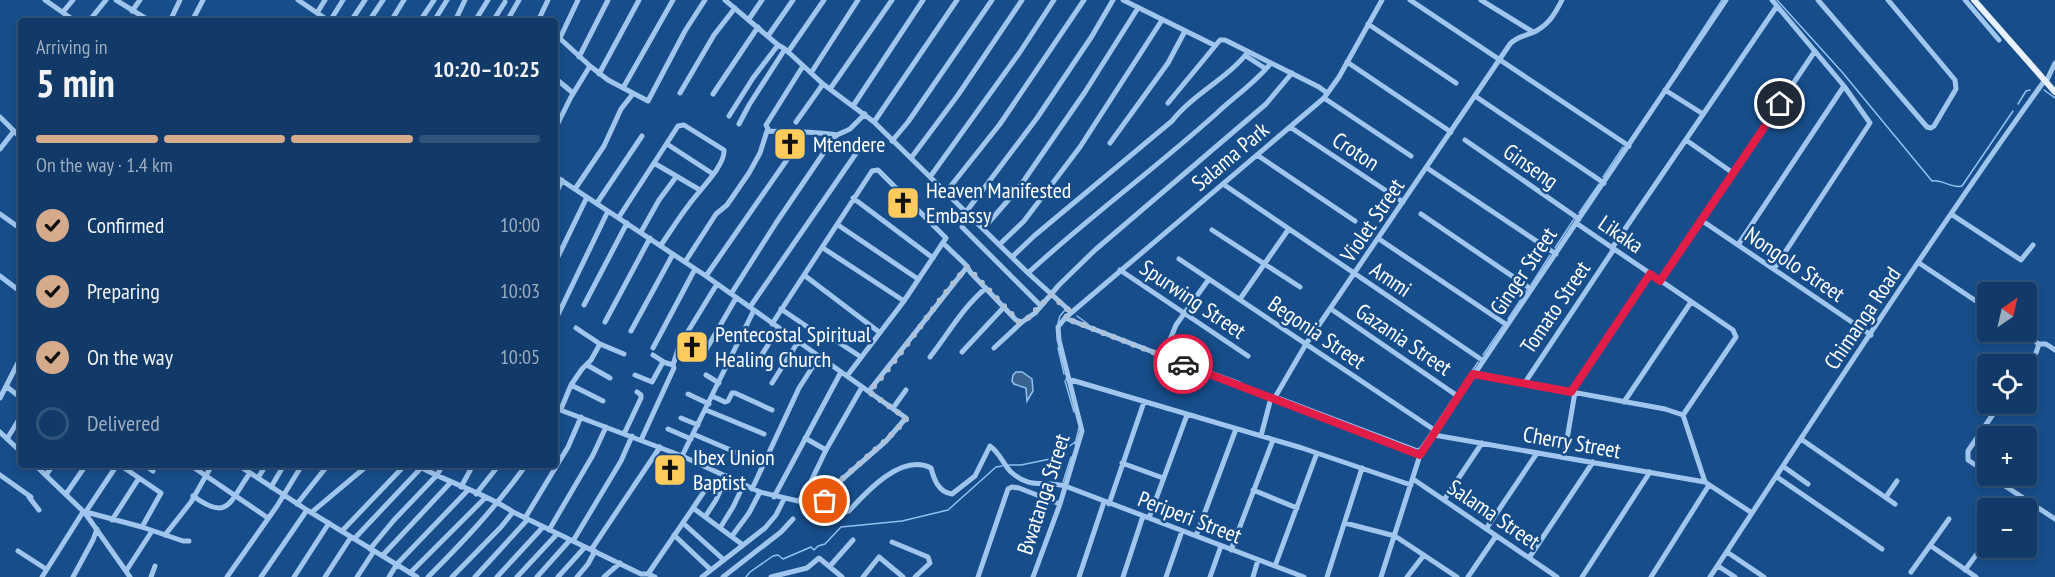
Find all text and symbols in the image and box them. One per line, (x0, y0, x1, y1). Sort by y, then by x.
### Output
text: Arriving in (36, 34, 108, 60)
text: 10:20–10:25 (433, 55, 540, 83)
text: 5 min (36, 57, 115, 108)
pin (1754, 78, 1805, 129)
icon: home (1763, 87, 1796, 120)
street label: Salama Park (1186, 115, 1275, 196)
church icon: Mtendere (772, 126, 808, 162)
street label: Croton (1327, 126, 1385, 176)
place label: Mtendere (813, 130, 885, 158)
street label: Ginseng (1498, 137, 1564, 195)
text: On the way · 1.4 km (36, 152, 173, 178)
street label: Violet Street (1333, 173, 1410, 268)
place label: Heaven Manifested Embassy (926, 176, 1071, 229)
church icon: Heaven Manifested Embassy (885, 185, 921, 221)
icon: check (36, 209, 69, 242)
street label: Likaka (1593, 209, 1649, 259)
text: Confirmed (87, 211, 164, 239)
text: 10:00 (500, 212, 540, 238)
street label: Nongolo Street (1740, 220, 1850, 308)
street label: Ginger Street (1483, 222, 1563, 320)
street label: Spurwing Street (1135, 253, 1251, 345)
street label: Ammi (1365, 255, 1417, 303)
street label: Tomato Street (1514, 255, 1596, 359)
street label: Chimanga Road (1817, 261, 1907, 375)
icon: check (36, 275, 69, 308)
text: Preparing (87, 277, 160, 305)
text: 10:03 (500, 278, 540, 304)
north arrow (1977, 282, 2037, 342)
map controls (1977, 282, 2037, 558)
street label: Begonia Street (1263, 289, 1371, 375)
street label: Gazania Street (1351, 297, 1457, 381)
place label: Pentecostal Spiritual Healing Church (715, 320, 872, 373)
church icon: Pentecostal Spiritual Healing Church (674, 329, 710, 365)
courier (1153, 334, 1213, 394)
icon: check (36, 341, 69, 374)
text: On the way (87, 343, 173, 371)
text: 10:05 (500, 344, 540, 370)
icon: car (1167, 348, 1200, 381)
button: locate (1977, 354, 2037, 414)
text: Delivered (87, 409, 160, 437)
street label: Cherry Street (1521, 420, 1623, 464)
button: + (1977, 426, 2037, 486)
street label: Bwatanga Street (1010, 430, 1076, 558)
place label: Ibex Union Baptist (693, 443, 775, 496)
church icon: Ibex Union Baptist (652, 452, 688, 488)
street label: Salama Street (1442, 473, 1546, 555)
pin (799, 475, 850, 526)
icon: bag (808, 484, 841, 517)
street label: Periperi Street (1134, 484, 1246, 550)
button: − (1977, 498, 2037, 558)

